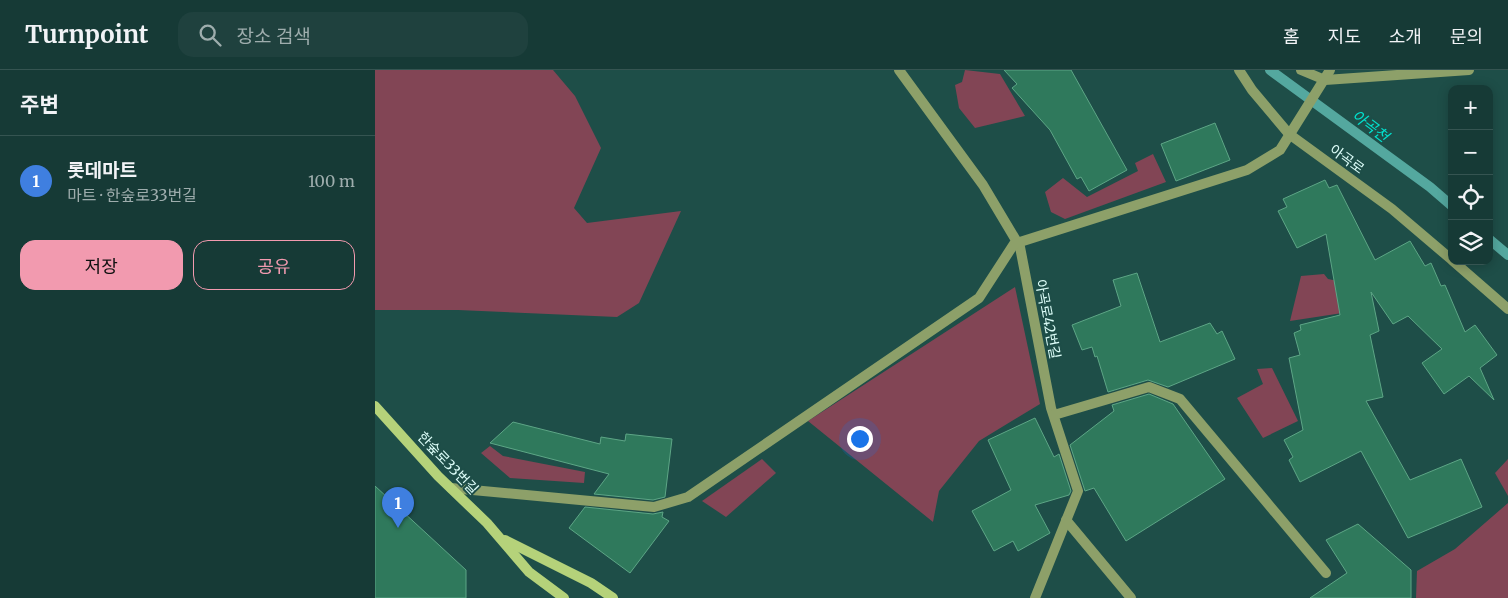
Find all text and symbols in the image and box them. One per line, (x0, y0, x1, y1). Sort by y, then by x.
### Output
search box (178, 12, 528, 57)
text: Turnpoint (25, 19, 148, 50)
icon: search (196, 21, 224, 49)
text: 장소 검색 (236, 24, 311, 48)
text: 홈 (1283, 25, 1300, 48)
text: 지도 (1328, 25, 1361, 48)
text: 소개 (1389, 25, 1422, 48)
text: 문의 (1450, 25, 1483, 48)
map controls (1448, 85, 1493, 265)
button: + (1448, 85, 1493, 130)
text: 주변 (20, 91, 59, 118)
water label: 아곡천 (1348, 106, 1394, 147)
button: − (1448, 130, 1493, 175)
street label: 아곡로 (1326, 140, 1368, 178)
text: 롯데마트 (67, 158, 137, 182)
text: 1 (32, 171, 40, 191)
text: 100 m (308, 171, 355, 191)
button: locate (1448, 175, 1493, 220)
text: 마트 · 한숲로33번길 (67, 185, 197, 205)
button: layers (1448, 220, 1493, 265)
button: 저장 (20, 240, 183, 290)
button: 공유 (193, 240, 355, 290)
street label: 아곡로42번길 (1031, 278, 1065, 360)
your location (847, 426, 873, 452)
street label: 한숲로33번길 (414, 428, 482, 498)
pin: 1 (382, 487, 414, 528)

